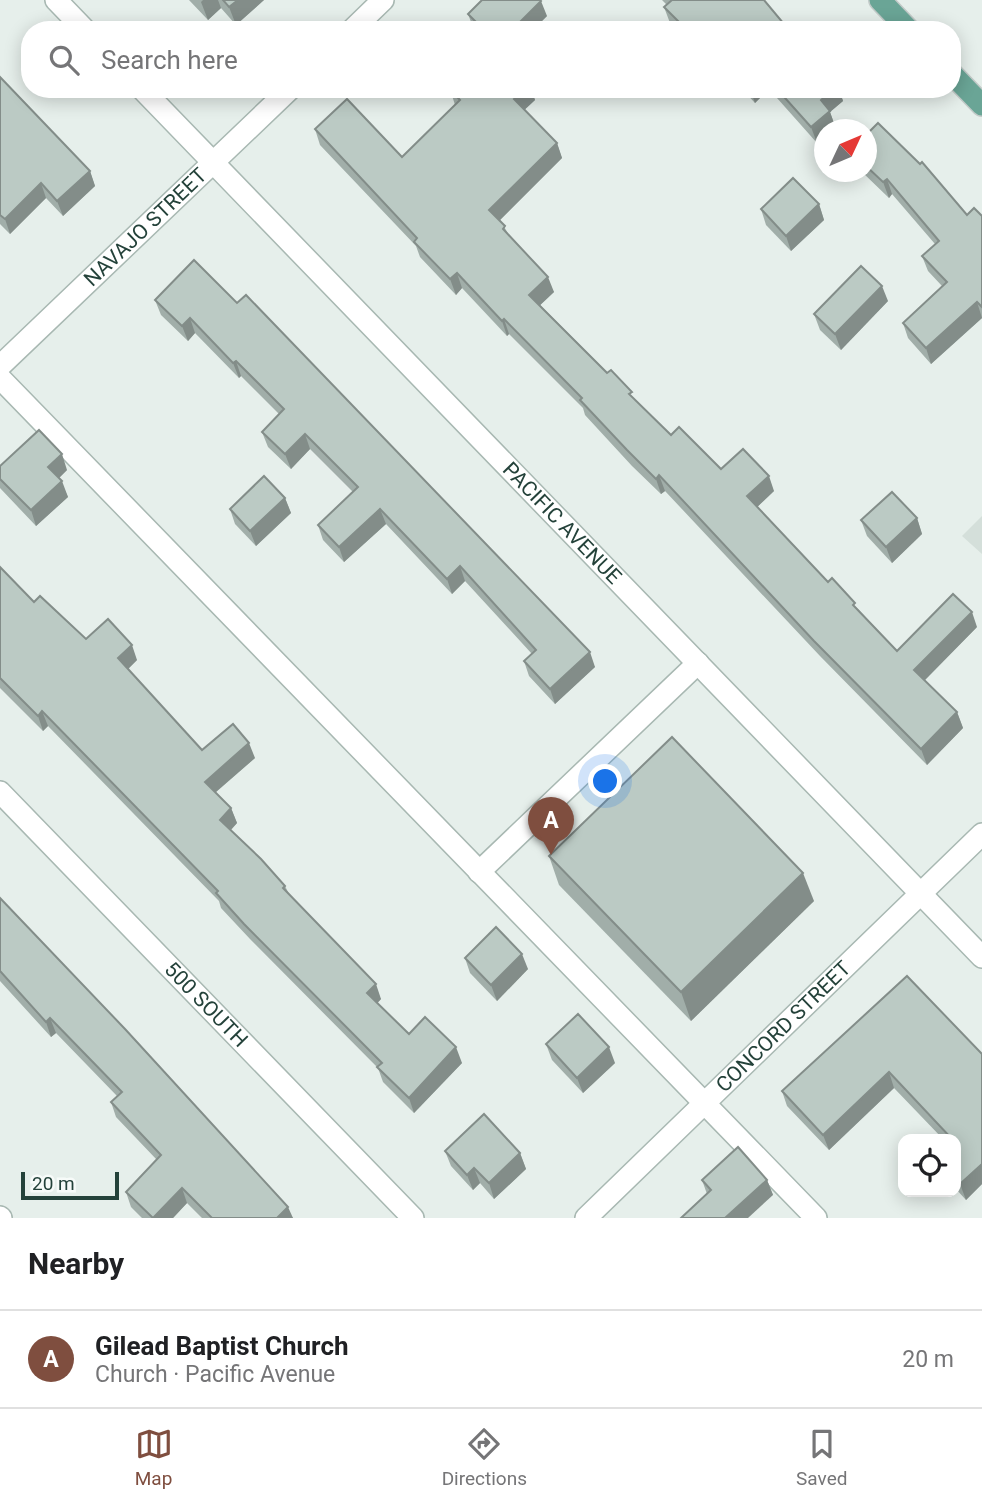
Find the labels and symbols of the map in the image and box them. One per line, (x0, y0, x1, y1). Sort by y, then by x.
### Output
north arrow (814, 119, 877, 182)
street label: NAVAJO STREET (79, 163, 212, 291)
street label: PACIFIC AVENUE (498, 457, 626, 589)
your location (588, 764, 622, 798)
pin: A (528, 797, 574, 855)
street label: CONCORD STREET (711, 956, 856, 1097)
street label: 500 SOUTH (160, 957, 252, 1052)
scale bar (21, 1169, 119, 1201)

